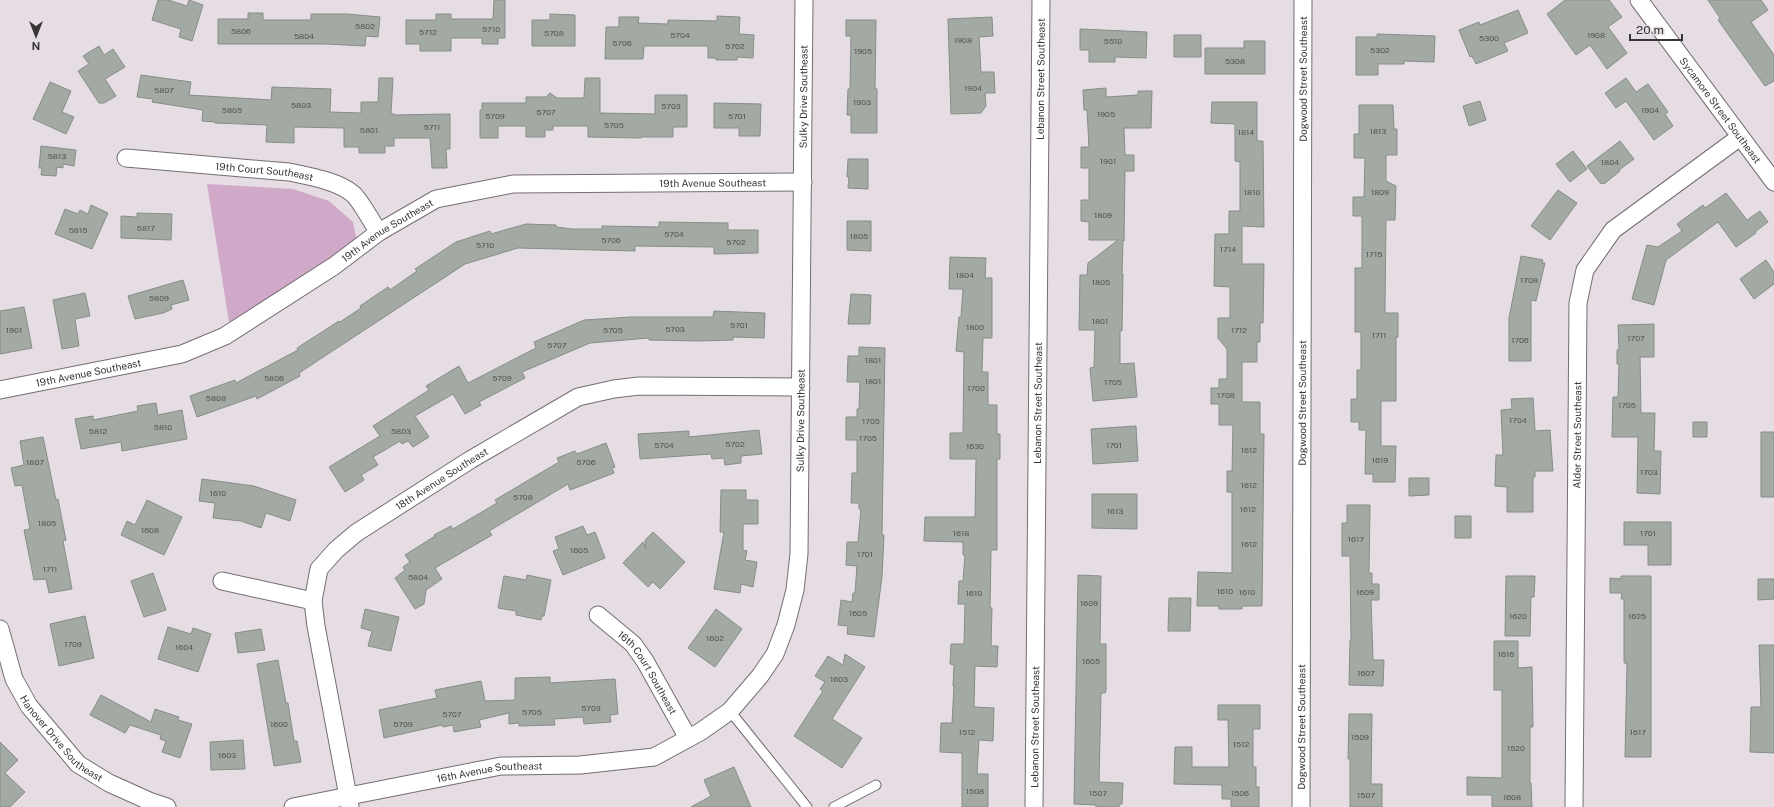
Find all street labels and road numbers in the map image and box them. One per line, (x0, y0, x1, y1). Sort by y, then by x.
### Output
street label: Dogwood Street Southeast (1297, 16, 1309, 142)
street label: Lebanon Street Southeast (1034, 18, 1047, 140)
street label: Sulky Drive Southeast (797, 45, 810, 148)
street label: Sycamore Street Southeast (1677, 55, 1764, 165)
street label: 19th Court Southeast (215, 160, 315, 183)
street label: 19th Avenue Southeast (659, 176, 766, 189)
street label: 19th Avenue Southeast (339, 196, 435, 264)
street label: Dogwood Street Southeast (1296, 340, 1308, 466)
street label: Lebanon Street Southeast (1031, 342, 1044, 464)
street label: 19th Avenue Southeast (35, 356, 142, 389)
street label: Sulky Drive Southeast (794, 369, 807, 472)
street label: Alder Street Southeast (1571, 381, 1583, 489)
street label: 18th Avenue Southeast (393, 445, 490, 512)
street label: 16th Court Southeast (615, 628, 680, 716)
street label: Dogwood Street Southeast (1295, 664, 1307, 790)
street label: Lebanon Street Southeast (1028, 666, 1041, 788)
street label: Hanover Drive Southeast (18, 693, 105, 784)
street label: 16th Avenue Southeast (436, 759, 543, 785)

